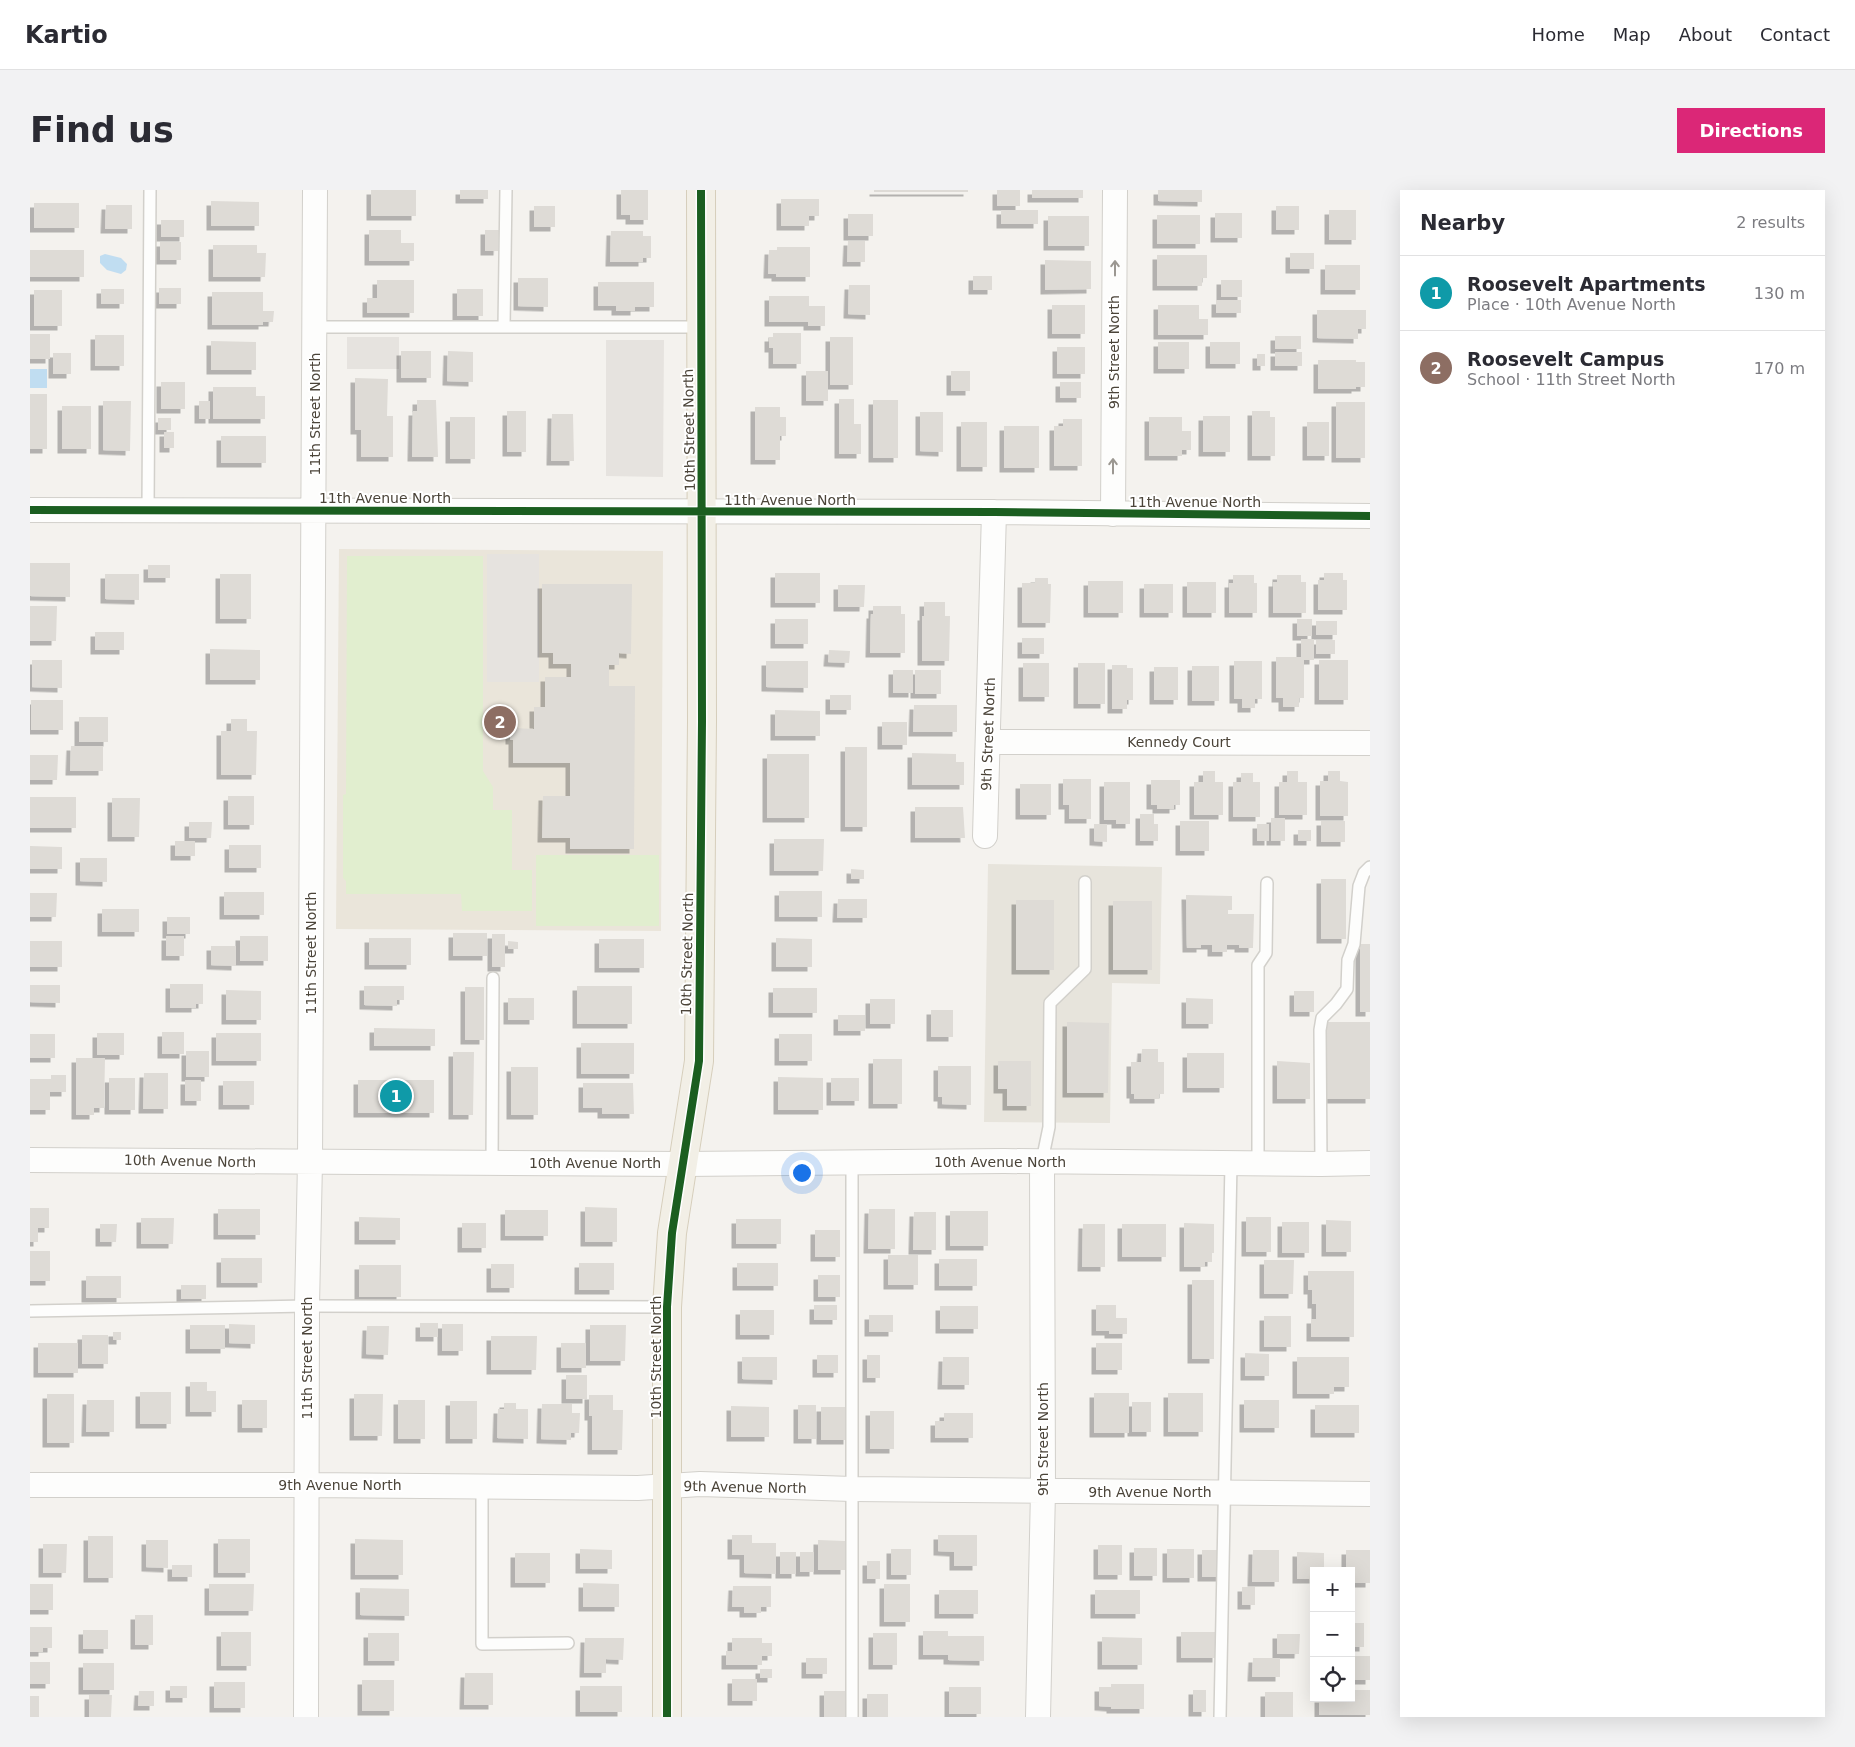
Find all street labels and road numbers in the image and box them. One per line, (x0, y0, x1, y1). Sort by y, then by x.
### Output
street label: 9th Street North (1106, 295, 1122, 409)
street label: 11th Street North (307, 353, 323, 475)
street label: 10th Street North (680, 368, 698, 492)
street label: 11th Avenue North (319, 490, 451, 506)
street label: 11th Avenue North (724, 492, 856, 508)
street label: 11th Avenue North (1129, 494, 1261, 510)
street label: 9th Street North (978, 677, 998, 791)
street label: Kennedy Court (1127, 734, 1231, 750)
street label: 11th Street North (303, 892, 319, 1014)
street label: 10th Street North (678, 892, 696, 1016)
street label: 10th Avenue North (124, 1152, 256, 1170)
street label: 10th Avenue North (934, 1154, 1066, 1170)
street label: 10th Avenue North (529, 1155, 661, 1171)
street label: 10th Street North (648, 1296, 664, 1418)
street label: 11th Street North (299, 1297, 315, 1419)
street label: 9th Street North (1035, 1382, 1051, 1496)
street label: 9th Avenue North (278, 1477, 402, 1493)
street label: 9th Avenue North (683, 1478, 807, 1496)
street label: 9th Avenue North (1088, 1484, 1212, 1500)

